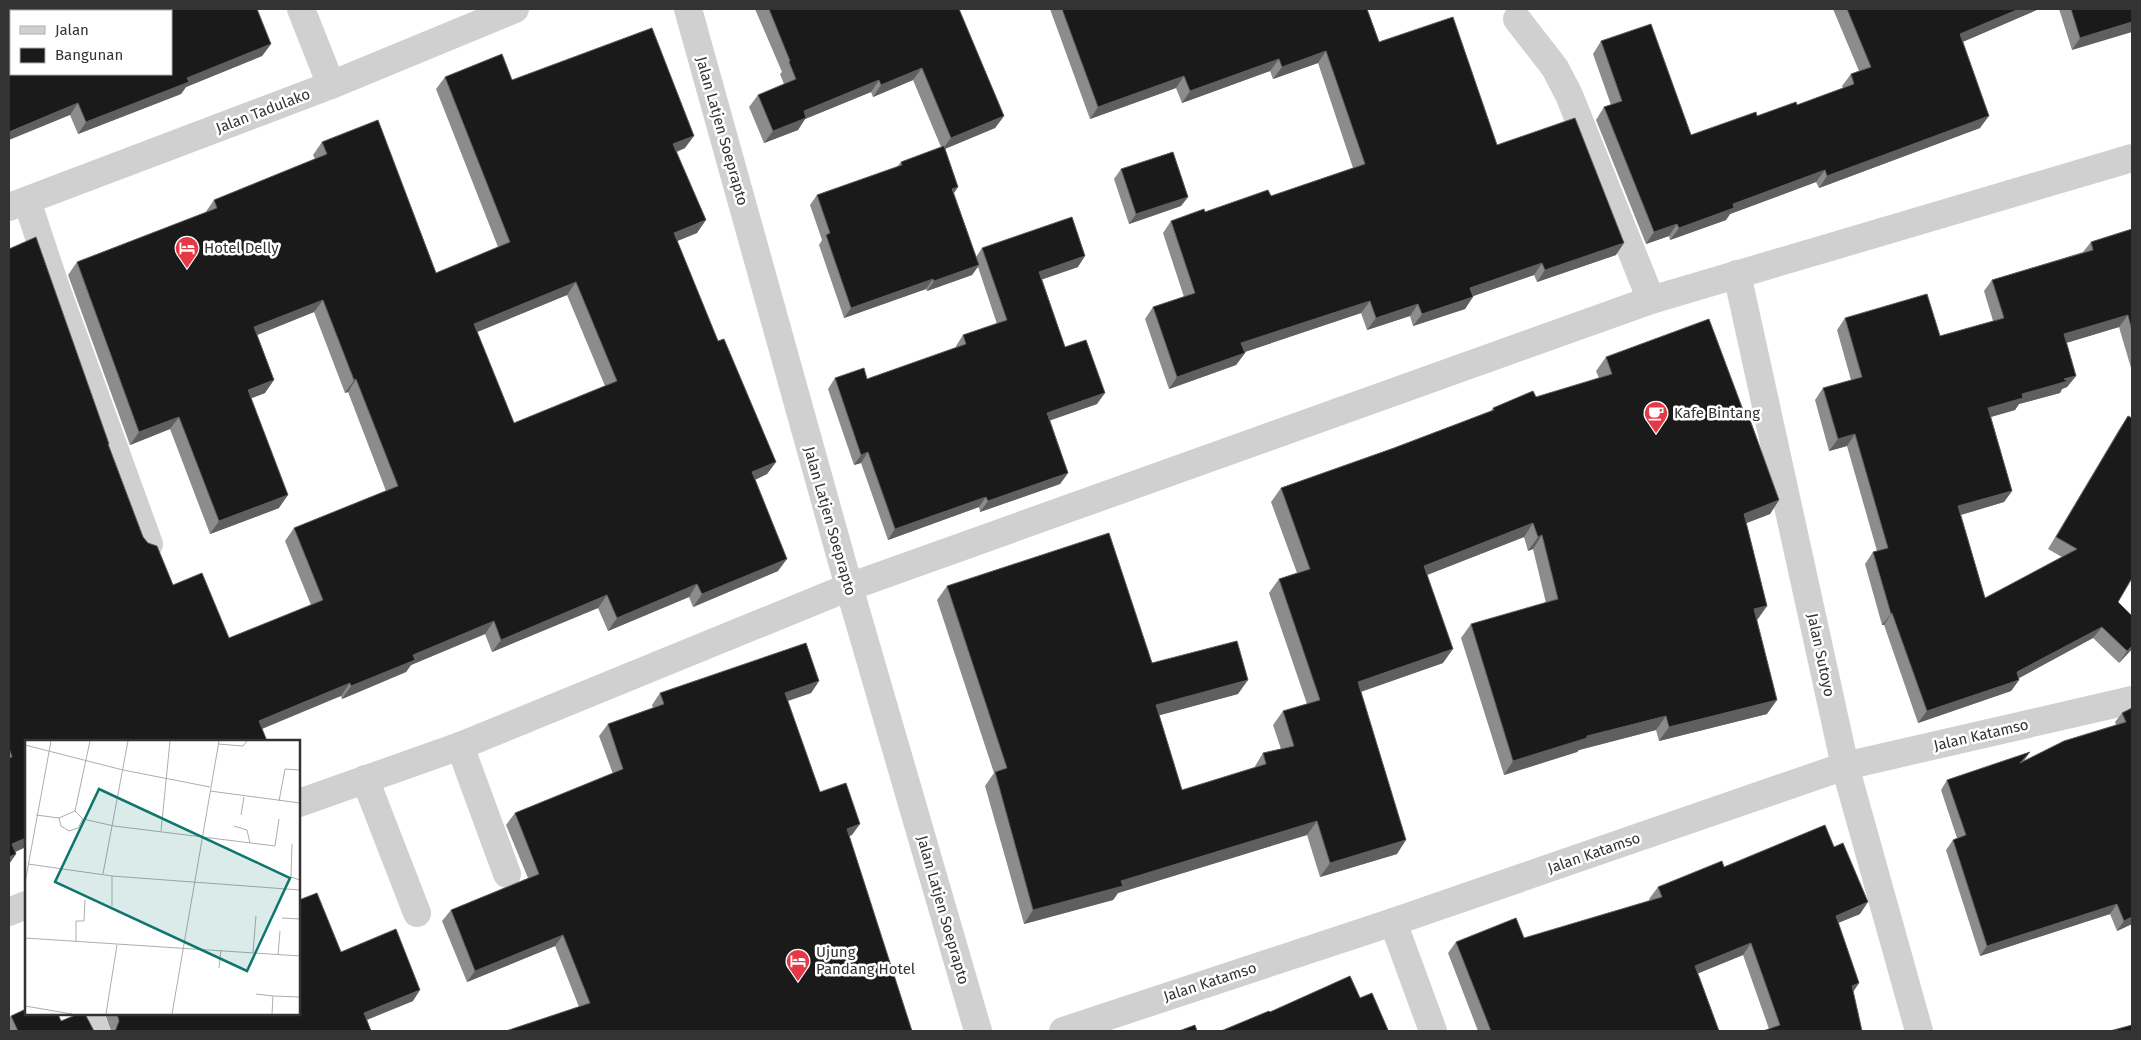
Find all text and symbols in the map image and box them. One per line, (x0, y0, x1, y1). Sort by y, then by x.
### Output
legend (10, 10, 172, 75)
text: Jalan (55, 21, 89, 39)
text: Bangunan (55, 46, 123, 64)
street label: Jalan Latjen Soeprapto (692, 54, 752, 208)
street label: Jalan Tadulako (213, 85, 313, 137)
hotel icon: Hotel Delly (174, 235, 200, 269)
place label: Hotel Delly (204, 239, 279, 257)
cafe icon: Kafe Bintang (1643, 400, 1669, 434)
place label: Kafe Bintang (1674, 404, 1760, 422)
street label: Jalan Latjen Soeprapto (800, 444, 860, 598)
street label: Jalan Sutoyo (1803, 612, 1839, 698)
street label: Jalan Katamso (1932, 715, 2030, 755)
inset map (25, 740, 300, 1015)
street label: Jalan Katamso (1545, 829, 1643, 877)
street label: Jalan Latjen Soeprapto (913, 833, 973, 987)
place label: Ujung Pandang Hotel (816, 943, 916, 978)
hotel icon: Ujung Pandang Hotel (785, 948, 811, 982)
street label: Jalan Katamso (1161, 958, 1259, 1006)

